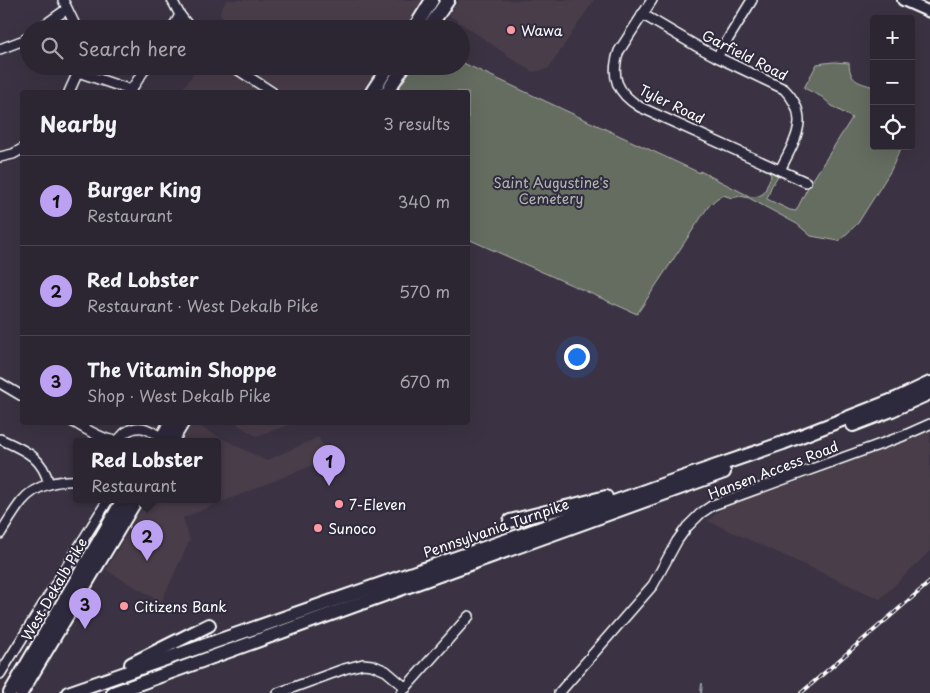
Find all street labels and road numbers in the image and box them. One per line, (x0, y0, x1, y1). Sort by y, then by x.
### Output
street label: Garfield Road (699, 24, 791, 86)
street label: Tyler Road (636, 79, 708, 129)
street label: Hansen Access Road (705, 435, 841, 505)
street label: Pennsylvania Turnpike (420, 493, 572, 563)
street label: West Dekalb Pike (16, 534, 92, 644)

